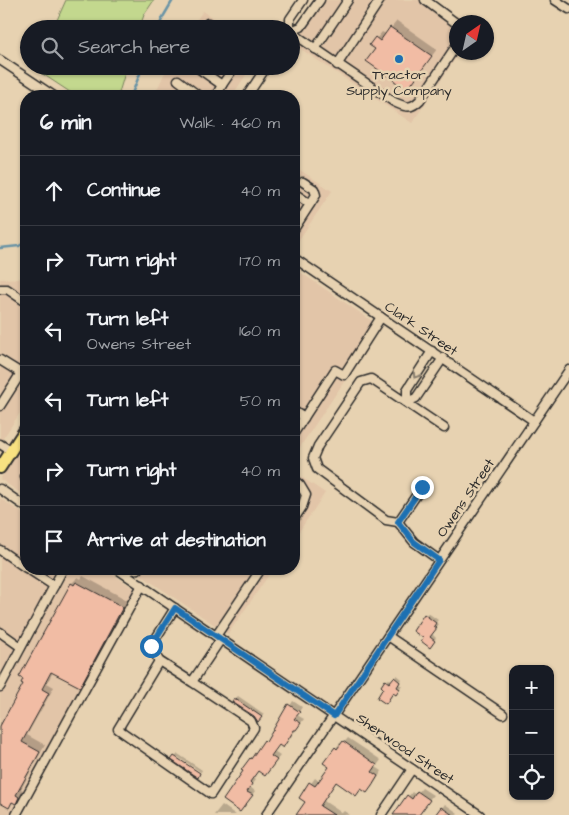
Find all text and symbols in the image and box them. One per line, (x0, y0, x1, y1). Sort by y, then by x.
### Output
north arrow (449, 15, 494, 60)
search box (20, 20, 300, 75)
icon: search (38, 34, 66, 62)
text: Search here (78, 34, 190, 61)
marker: Tractor Supply Company (393, 53, 405, 65)
place label: Tractor Supply Company (346, 65, 452, 101)
text: 6 min (40, 108, 92, 137)
text: Walk · 460 m (180, 112, 280, 134)
icon: ahead (40, 177, 68, 205)
text: Continue (87, 177, 161, 204)
text: 40 m (240, 180, 280, 202)
icon: right (40, 247, 68, 275)
text: Turn right (87, 247, 176, 274)
text: 170 m (239, 250, 280, 272)
street label: Clark Street (380, 297, 462, 361)
text: Turn left (87, 306, 168, 333)
icon: left (40, 317, 68, 345)
text: 160 m (239, 320, 280, 342)
text: Owens Street (87, 333, 191, 355)
one-way arrow (413, 370, 422, 379)
icon: left (40, 387, 68, 415)
text: Turn left (87, 387, 168, 414)
text: 50 m (240, 390, 280, 412)
street label: Owens Street (432, 454, 500, 541)
icon: right (40, 457, 68, 485)
text: Turn right (87, 457, 176, 484)
text: 40 m (240, 460, 280, 482)
route end (411, 476, 434, 499)
icon: arrive (40, 527, 68, 555)
text: Arrive at destination (87, 527, 266, 554)
route start (140, 635, 163, 658)
map controls (509, 665, 554, 800)
button: + (509, 665, 554, 710)
street label: Sherwood Street (352, 709, 458, 789)
button: − (509, 710, 554, 755)
button: locate (509, 755, 554, 800)

